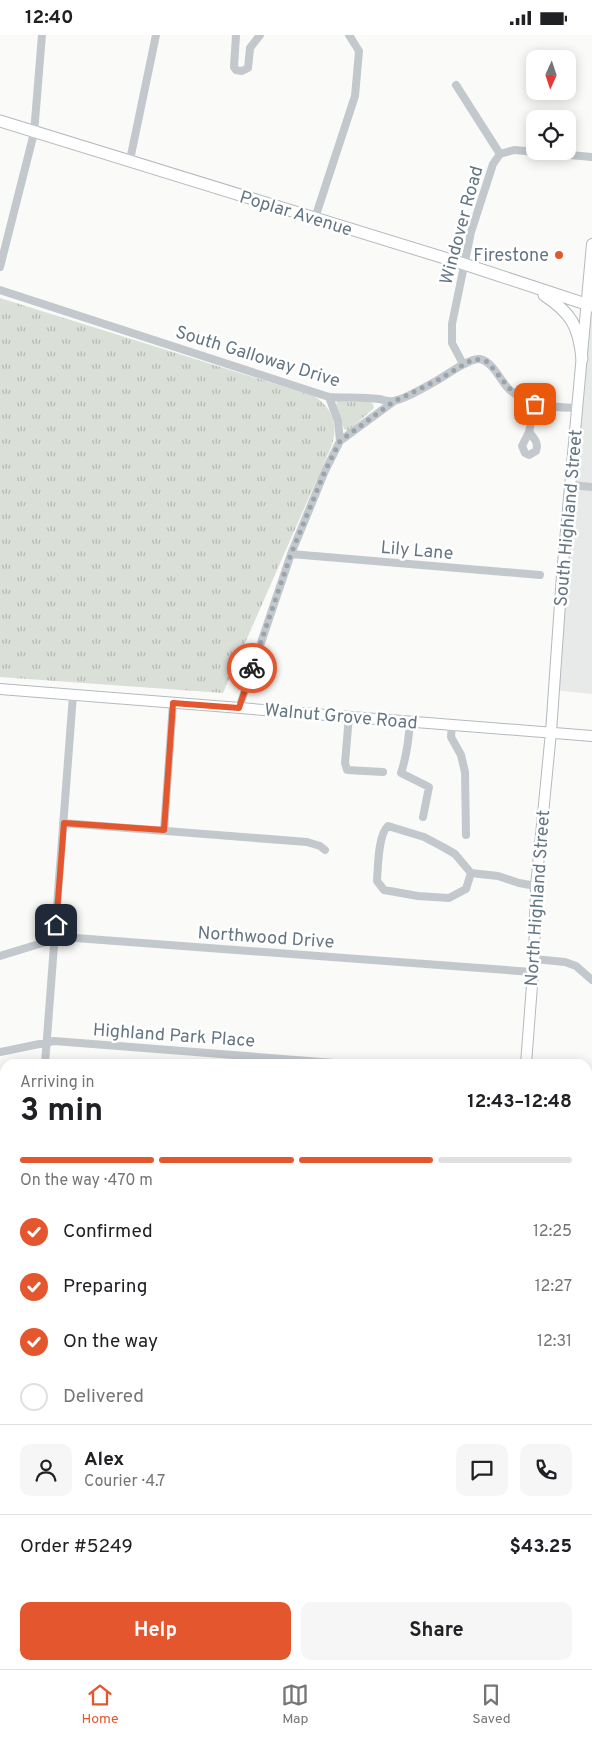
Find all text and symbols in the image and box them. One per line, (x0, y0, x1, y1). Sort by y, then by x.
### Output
text: 12:40 (25, 6, 74, 30)
north arrow (526, 50, 576, 100)
map controls (526, 50, 576, 160)
button: locate (526, 110, 576, 160)
street label: Windover Road (436, 163, 489, 287)
street label: Poplar Avenue (236, 186, 355, 242)
place label: Firestone (473, 245, 549, 268)
marker: Firestone (553, 249, 565, 261)
street label: South Galloway Drive (172, 321, 343, 393)
pin (514, 383, 556, 425)
icon: bag (521, 390, 549, 418)
street label: South Highland Street (550, 429, 589, 608)
street label: Lily Lane (380, 537, 454, 566)
courier (227, 643, 277, 693)
icon: bike (238, 654, 266, 682)
street label: Walnut Grove Road (263, 699, 418, 736)
street label: North Highland Street (521, 809, 556, 987)
pin (35, 904, 77, 946)
icon: home (42, 911, 70, 939)
street label: Northwood Drive (197, 922, 335, 955)
street label: Highland Park Place (92, 1019, 256, 1054)
text: Arriving in (20, 1073, 95, 1093)
text: 12:43–12:48 (467, 1090, 572, 1114)
text: 3 min (20, 1092, 103, 1132)
text: On the way · 470 m (20, 1171, 153, 1191)
icon: check (20, 1218, 48, 1246)
text: Confirmed (63, 1220, 153, 1244)
text: 12:25 (533, 1222, 572, 1242)
icon: check (20, 1273, 48, 1301)
text: Preparing (63, 1275, 147, 1299)
text: 12:27 (535, 1277, 572, 1297)
icon: check (20, 1328, 48, 1356)
text: On the way (63, 1330, 158, 1354)
text: 12:31 (537, 1332, 572, 1352)
text: Delivered (63, 1385, 144, 1409)
button: person (20, 1444, 72, 1496)
button: chat (456, 1444, 508, 1496)
button: phone (520, 1444, 572, 1496)
text: Alex (84, 1448, 124, 1472)
text: Courier · 4.7 (84, 1472, 165, 1492)
text: Order #5249 (20, 1535, 133, 1559)
text: $43.25 (510, 1535, 572, 1559)
button: Help (20, 1602, 291, 1660)
button: Share (301, 1602, 572, 1660)
tab: Home (81, 1681, 119, 1728)
tab: Map (281, 1681, 309, 1728)
tab: Saved (472, 1681, 511, 1728)

